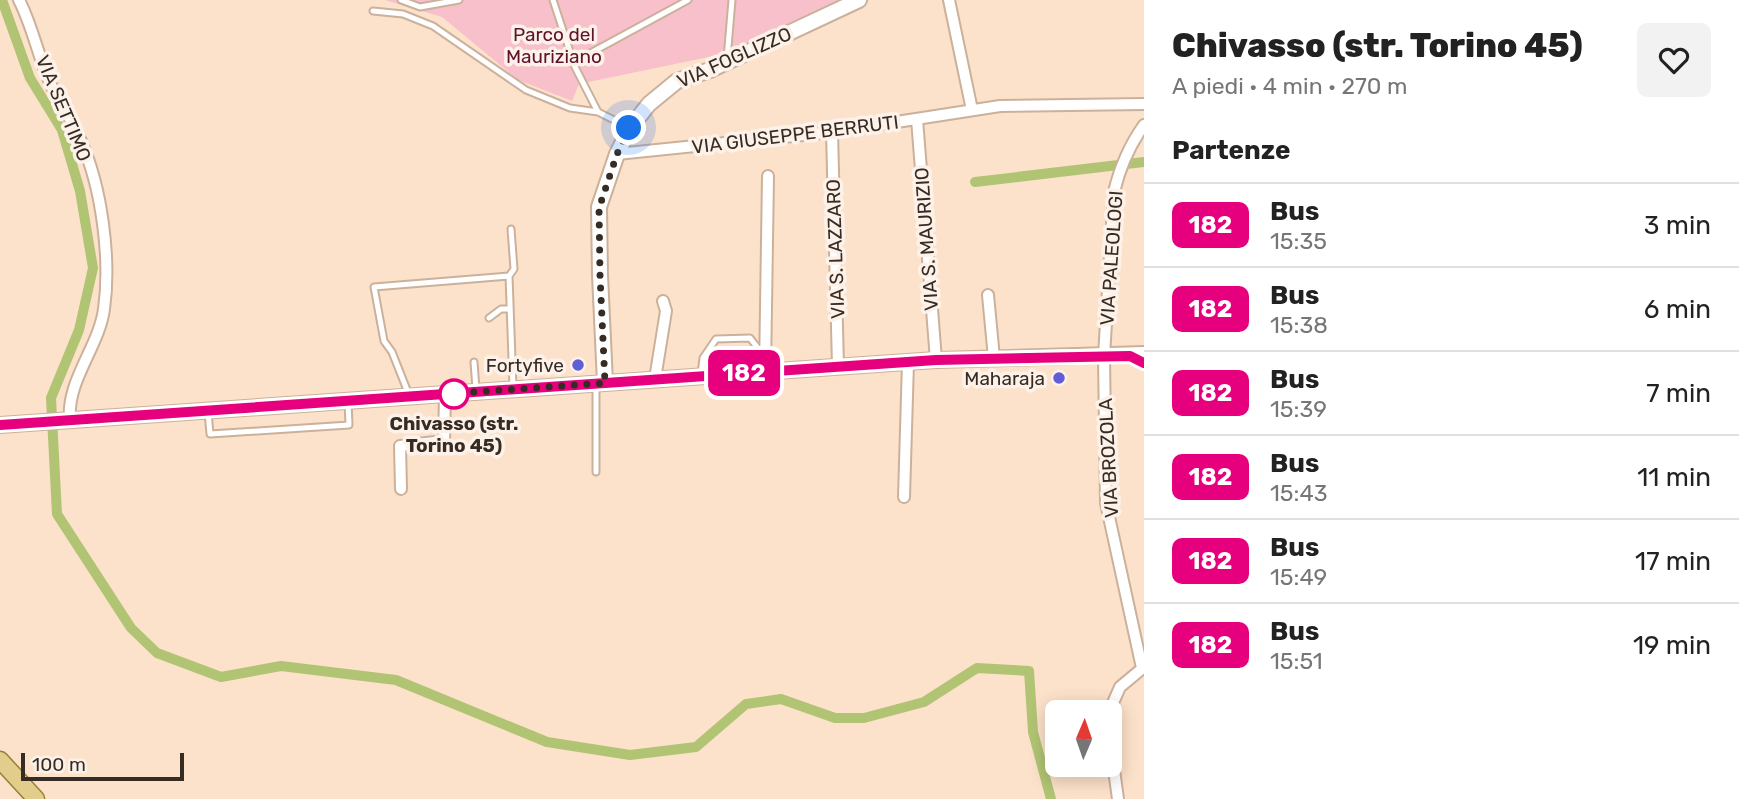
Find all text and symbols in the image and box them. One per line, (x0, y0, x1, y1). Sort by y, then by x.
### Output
street label: VIA FOGLIZZO (673, 22, 795, 93)
park label: Parco del Mauriziano (506, 23, 602, 68)
button: heart (1637, 23, 1711, 97)
text: Chivasso (str. Torino 45) (1172, 26, 1583, 65)
street label: VIA SETTIMO (31, 52, 96, 165)
text: A piedi · 4 min · 270 m (1172, 72, 1407, 100)
your location (611, 110, 646, 145)
street label: VIA GIUSEPPE BERRUTI (690, 110, 900, 159)
text: Partenze (1172, 135, 1290, 166)
street label: VIA S. MAURIZIO (910, 166, 943, 311)
street label: VIA S. LAZZARO (822, 179, 849, 319)
street label: VIA PALEOLOGI (1095, 190, 1128, 326)
text: Bus (1270, 196, 1319, 227)
text: 3 min (1644, 210, 1711, 241)
text: 182 (1189, 211, 1232, 239)
text: 15:35 (1270, 227, 1327, 255)
text: Bus (1270, 280, 1319, 311)
text: 6 min (1644, 294, 1711, 325)
text: 182 (1189, 295, 1232, 323)
text: 15:38 (1270, 311, 1328, 339)
line badge: 182 (704, 350, 784, 396)
place label: Fortyfive (486, 354, 564, 377)
marker: Fortyfive (570, 357, 586, 373)
text: 182 (722, 359, 766, 387)
text: Bus (1270, 364, 1319, 395)
place label: Maharaja (964, 367, 1045, 390)
marker: Maharaja (1051, 370, 1067, 386)
text: 7 min (1646, 378, 1711, 409)
marker: Chivasso (str. Torino 45) (439, 379, 469, 409)
text: 182 (1189, 379, 1232, 407)
text: 15:39 (1270, 395, 1327, 423)
street label: VIA BROZOLA (1094, 397, 1123, 518)
place label: Chivasso (str. Torino 45) (390, 412, 518, 457)
text: Bus (1270, 448, 1319, 479)
text: 11 min (1637, 462, 1711, 493)
text: 182 (1189, 463, 1232, 491)
text: 15:43 (1270, 479, 1328, 507)
text: Bus (1270, 532, 1319, 563)
text: 17 min (1635, 546, 1711, 577)
text: 182 (1189, 547, 1232, 575)
text: 15:49 (1270, 563, 1327, 591)
text: Bus (1270, 616, 1319, 647)
text: 19 min (1633, 630, 1711, 661)
text: 182 (1189, 631, 1232, 659)
text: 15:51 (1270, 647, 1323, 675)
north arrow (1045, 700, 1122, 777)
map controls (1045, 700, 1122, 777)
scale bar (21, 750, 184, 782)
text: 100 m (32, 753, 86, 776)

